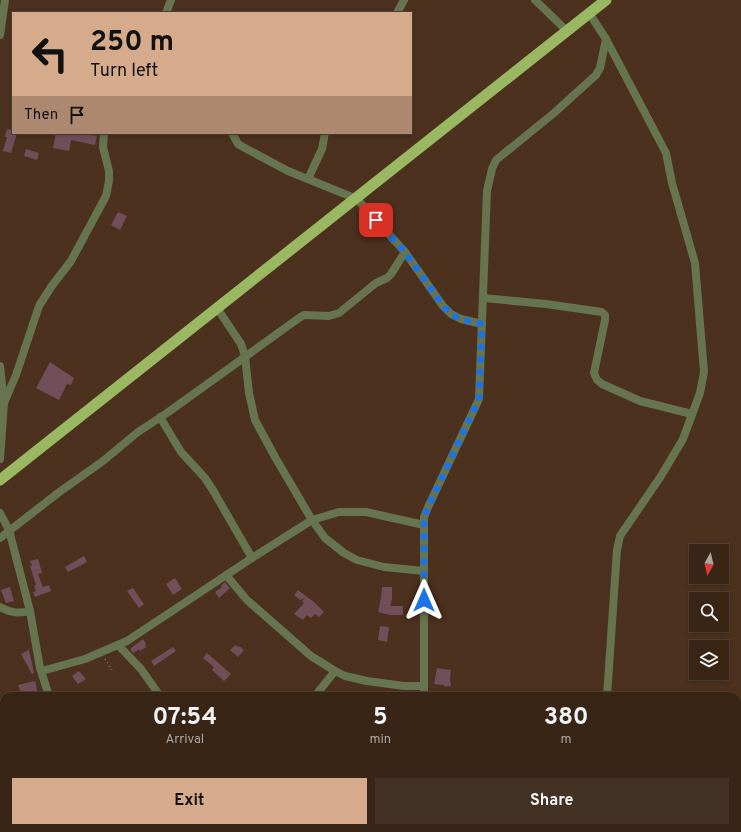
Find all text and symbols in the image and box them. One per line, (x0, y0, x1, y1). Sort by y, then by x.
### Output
text: 250 m (90, 25, 174, 61)
icon: left (24, 28, 76, 80)
text: Turn left (90, 60, 158, 83)
icon: arrive (66, 104, 88, 126)
text: Then (24, 106, 58, 125)
pin (359, 203, 393, 237)
icon: arrive (365, 209, 387, 231)
north arrow (689, 544, 729, 584)
map controls (689, 544, 729, 680)
position arrow (403, 579, 445, 621)
button: search (689, 592, 729, 632)
button: layers (689, 640, 729, 680)
text: 07:54 (152, 703, 217, 733)
text: 5 (373, 703, 388, 733)
text: 380 (544, 703, 589, 733)
text: Arrival (165, 732, 204, 748)
text: min (370, 732, 391, 748)
text: m (561, 732, 572, 748)
button: Exit (12, 778, 367, 824)
button: Share (375, 778, 729, 824)

